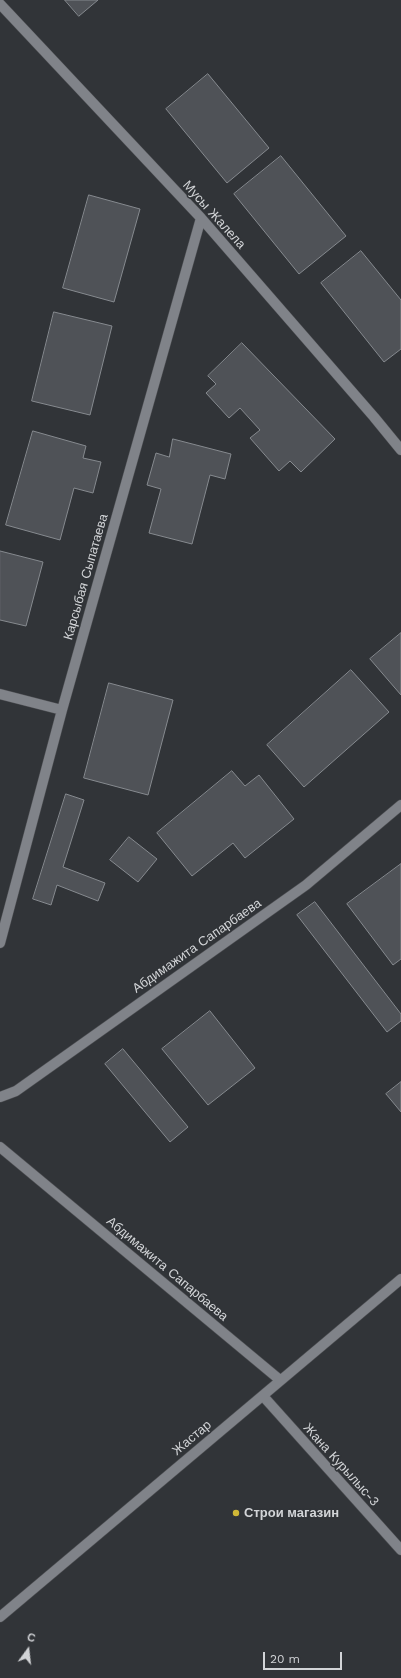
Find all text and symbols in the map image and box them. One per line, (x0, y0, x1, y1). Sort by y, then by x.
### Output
street label: Мусы Жалела (179, 178, 249, 252)
street label: Карсыбая Сыпатаева (60, 512, 112, 642)
street label: Абдимажита Сапарбаева (130, 895, 264, 997)
street label: Абдимажита Сапарбаева (103, 1214, 231, 1324)
street label: Жастар (169, 1417, 215, 1459)
street label: Жана Курылыс-3 (300, 1420, 382, 1510)
place label: Строи магазин (244, 1505, 339, 1521)
marker: Строи магазин (231, 1508, 241, 1518)
north arrow (8, 1630, 48, 1670)
text: С (26, 1631, 37, 1645)
scale bar (265, 1644, 344, 1670)
text: 20 m (270, 1652, 300, 1666)

